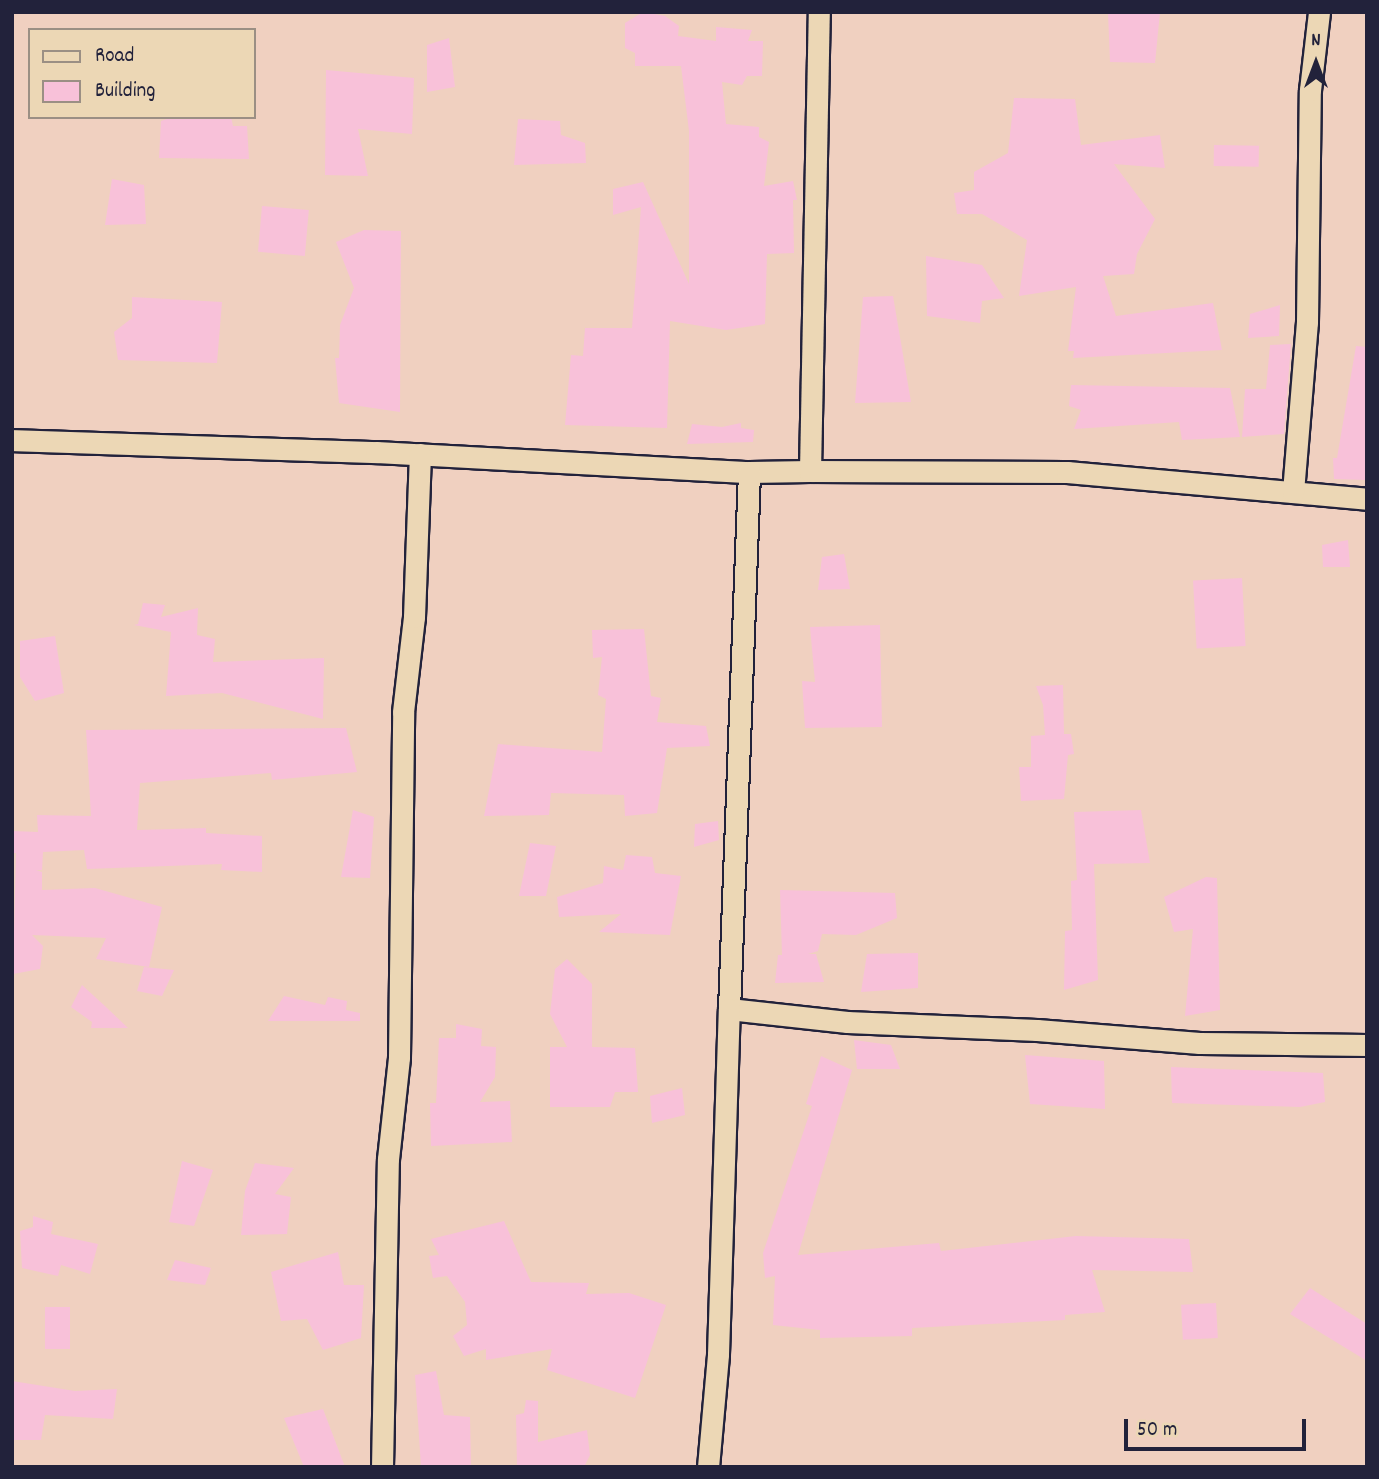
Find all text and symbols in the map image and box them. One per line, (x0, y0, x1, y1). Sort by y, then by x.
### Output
legend (28, 28, 256, 119)
north arrow (1281, 28, 1351, 98)
text: N (1311, 28, 1321, 55)
text: Road (95, 42, 134, 72)
text: Building (95, 77, 155, 107)
scale bar (1127, 1406, 1309, 1450)
text: 50 m (1137, 1416, 1177, 1446)

